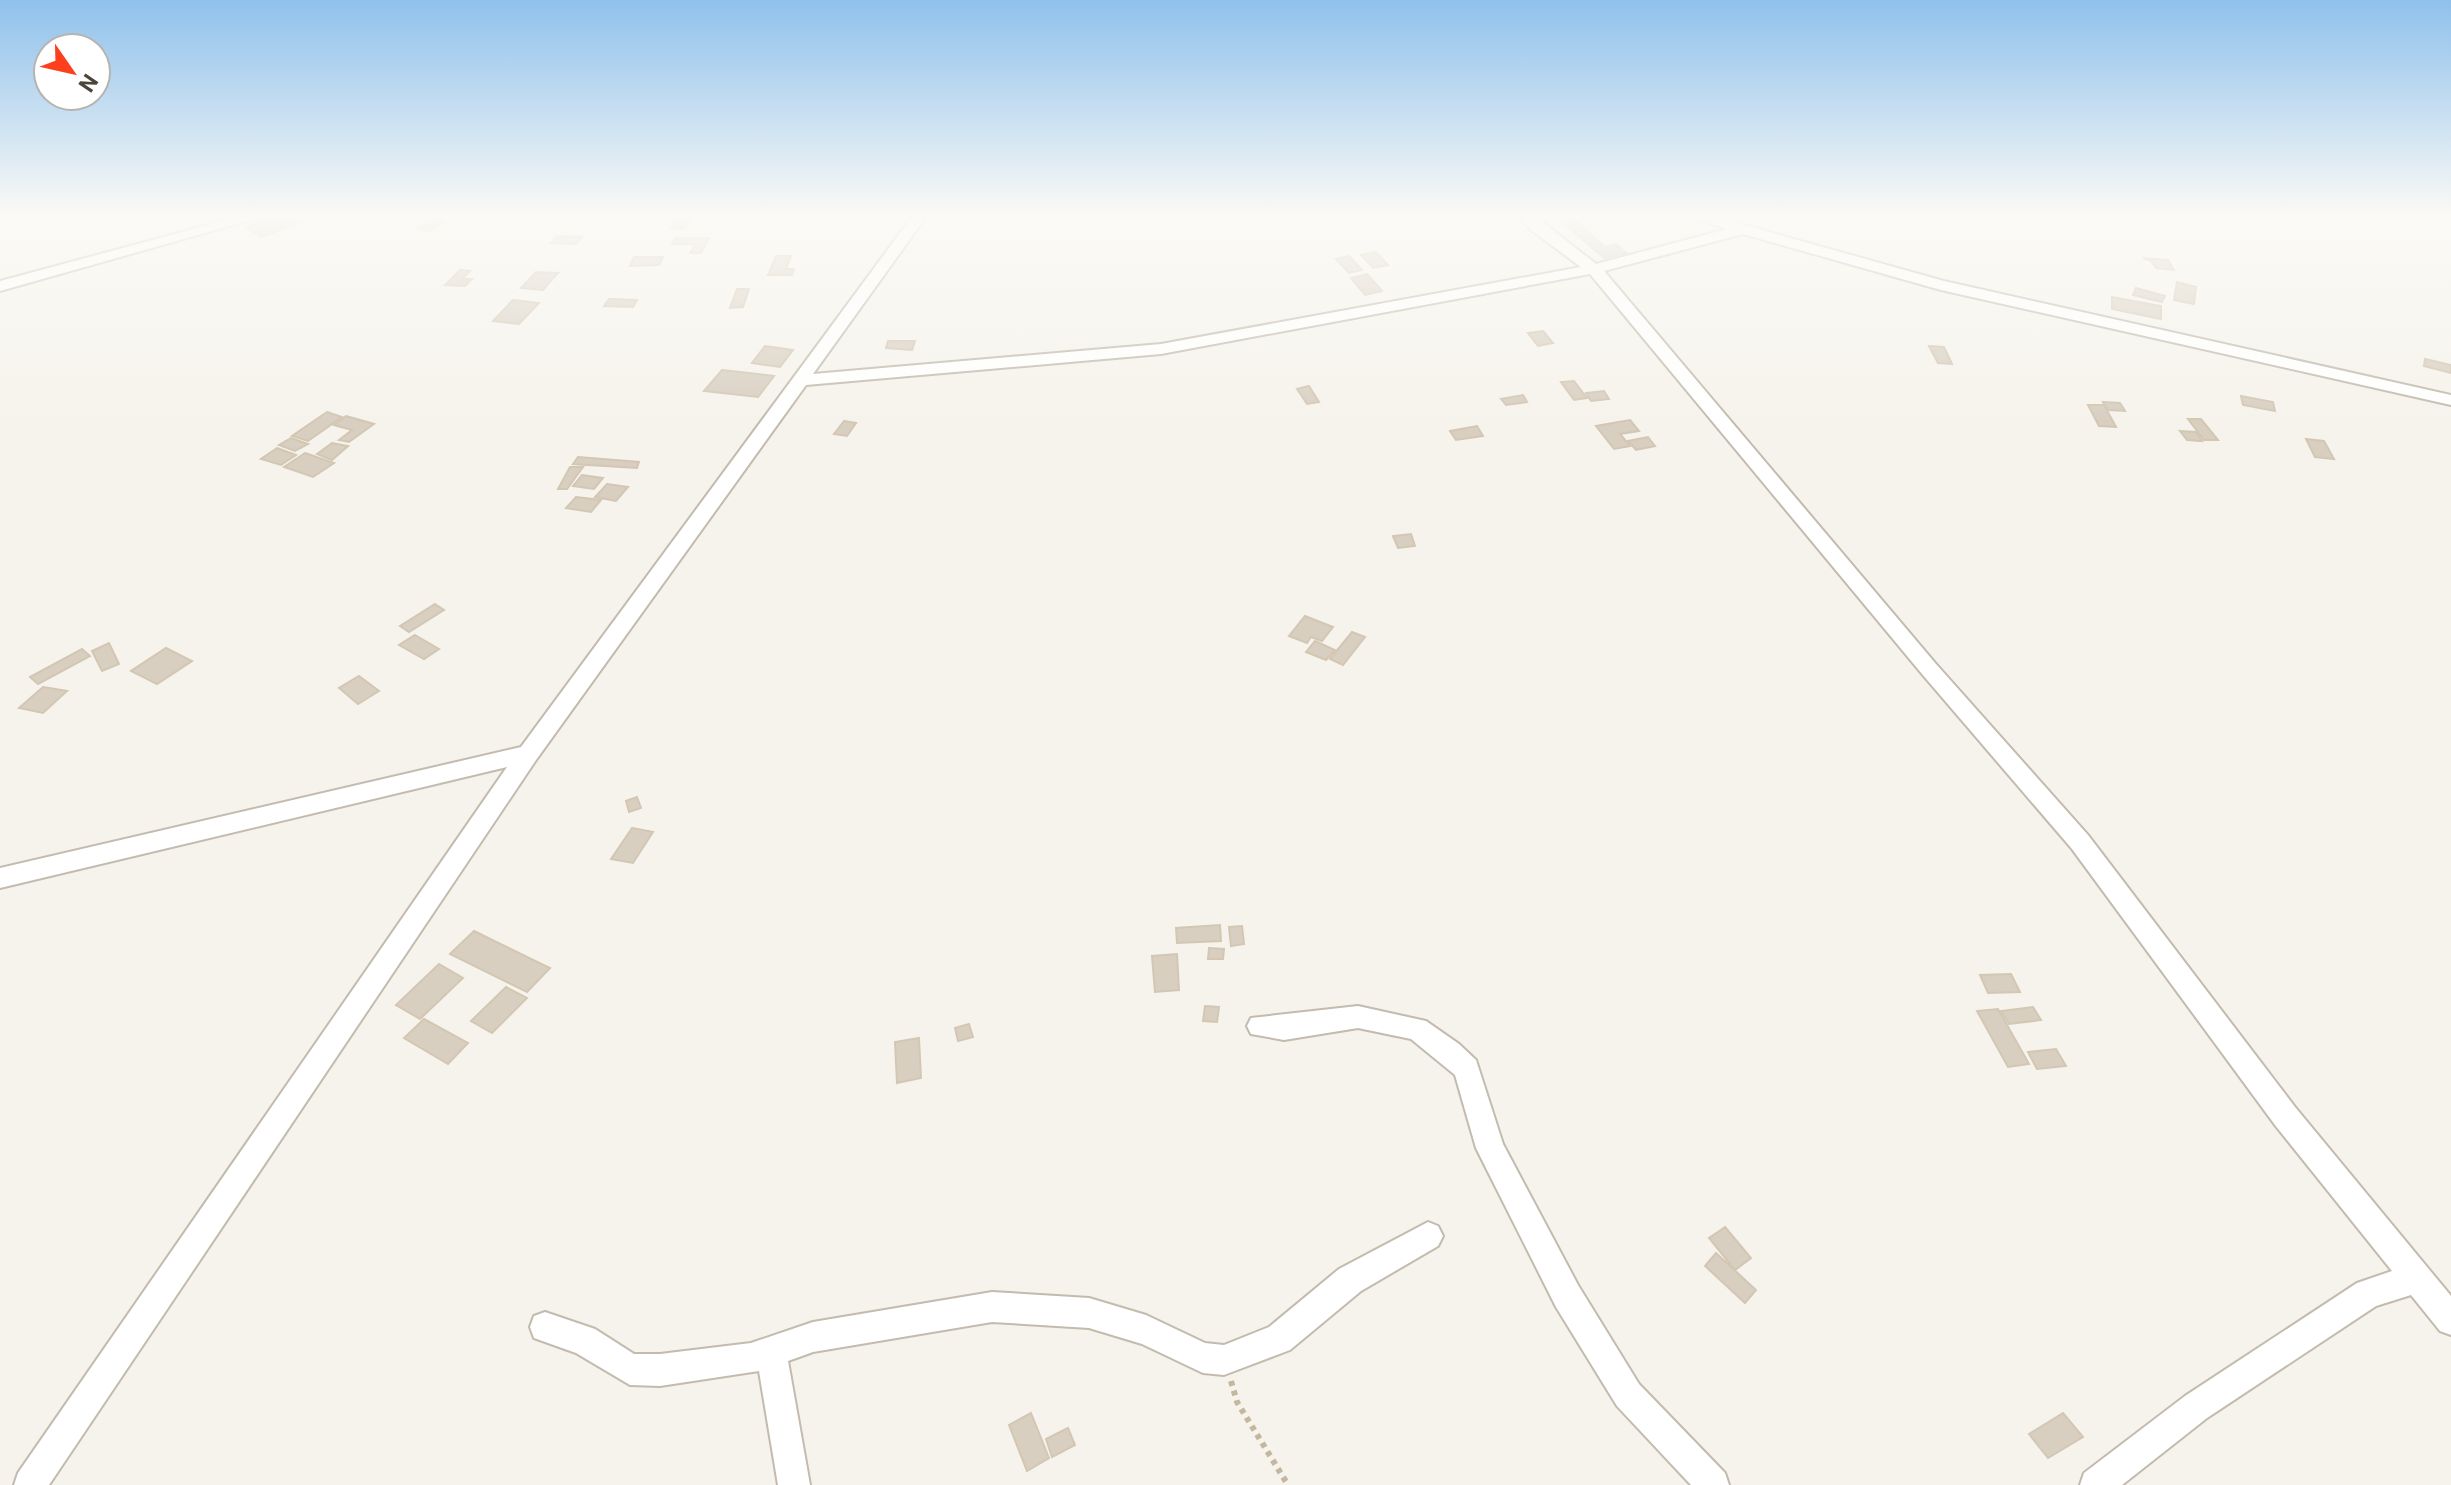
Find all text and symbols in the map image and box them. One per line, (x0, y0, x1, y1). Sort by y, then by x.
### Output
north arrow (32, 32, 112, 112)
text: N (73, 69, 103, 96)

